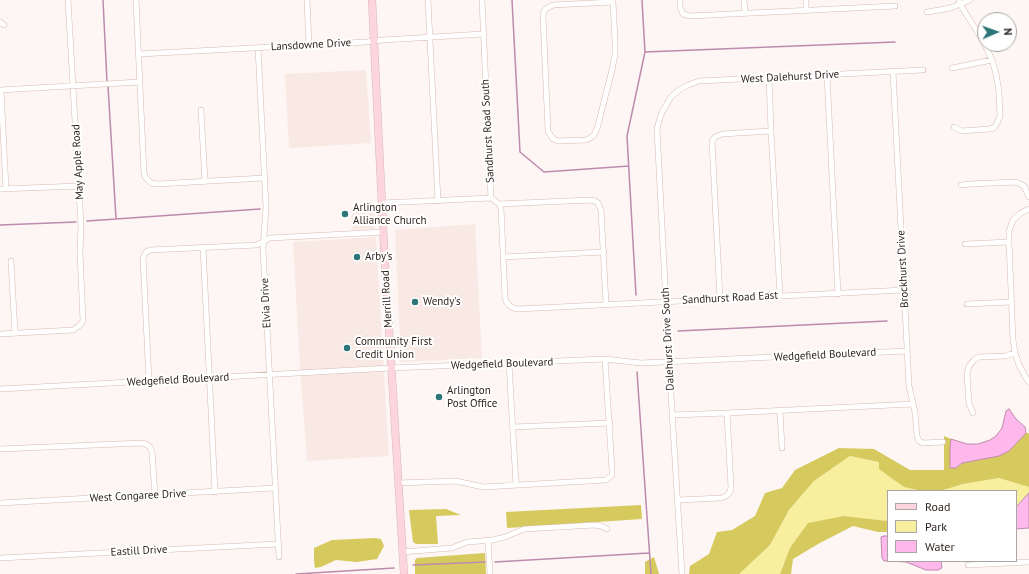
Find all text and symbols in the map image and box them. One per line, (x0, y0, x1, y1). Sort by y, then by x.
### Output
north arrow (977, 12, 1017, 52)
text: N (1001, 28, 1015, 35)
street label: Lansdowne Drive (270, 36, 352, 54)
street label: West Dalehurst Drive (740, 68, 840, 86)
street label: Sandhurst Road South (479, 79, 497, 183)
street label: May Apple Road (69, 124, 87, 200)
place label: Arlington Alliance Church (353, 201, 426, 227)
marker: Arlington Alliance Church (340, 209, 350, 219)
street label: Brockhurst Drive (894, 230, 912, 308)
place label: Arby's (365, 250, 392, 264)
marker: Arby's (352, 252, 362, 262)
street label: Merrill Road (379, 270, 395, 328)
street label: Elvia Drive (258, 277, 274, 329)
street label: Dalehurst Drive South (659, 287, 677, 391)
street label: Sandhurst Road East (682, 289, 778, 307)
place label: Wendy's (423, 295, 461, 309)
marker: Wendy's (410, 297, 420, 307)
place label: Community First Credit Union (355, 335, 432, 361)
marker: Community First Credit Union (342, 343, 352, 353)
street label: Wedgefield Boulevard (773, 346, 877, 364)
street label: Wedgefield Boulevard (451, 356, 553, 372)
street label: Wedgefield Boulevard (126, 371, 230, 389)
place label: Arlington Post Office (447, 384, 497, 410)
marker: Arlington Post Office (434, 392, 444, 402)
street label: West Congaree Drive (89, 487, 187, 505)
legend (887, 490, 1017, 562)
text: Road (925, 499, 950, 514)
text: Park (925, 519, 947, 534)
text: Water (925, 539, 955, 554)
street label: Eastill Drive (110, 543, 168, 559)

